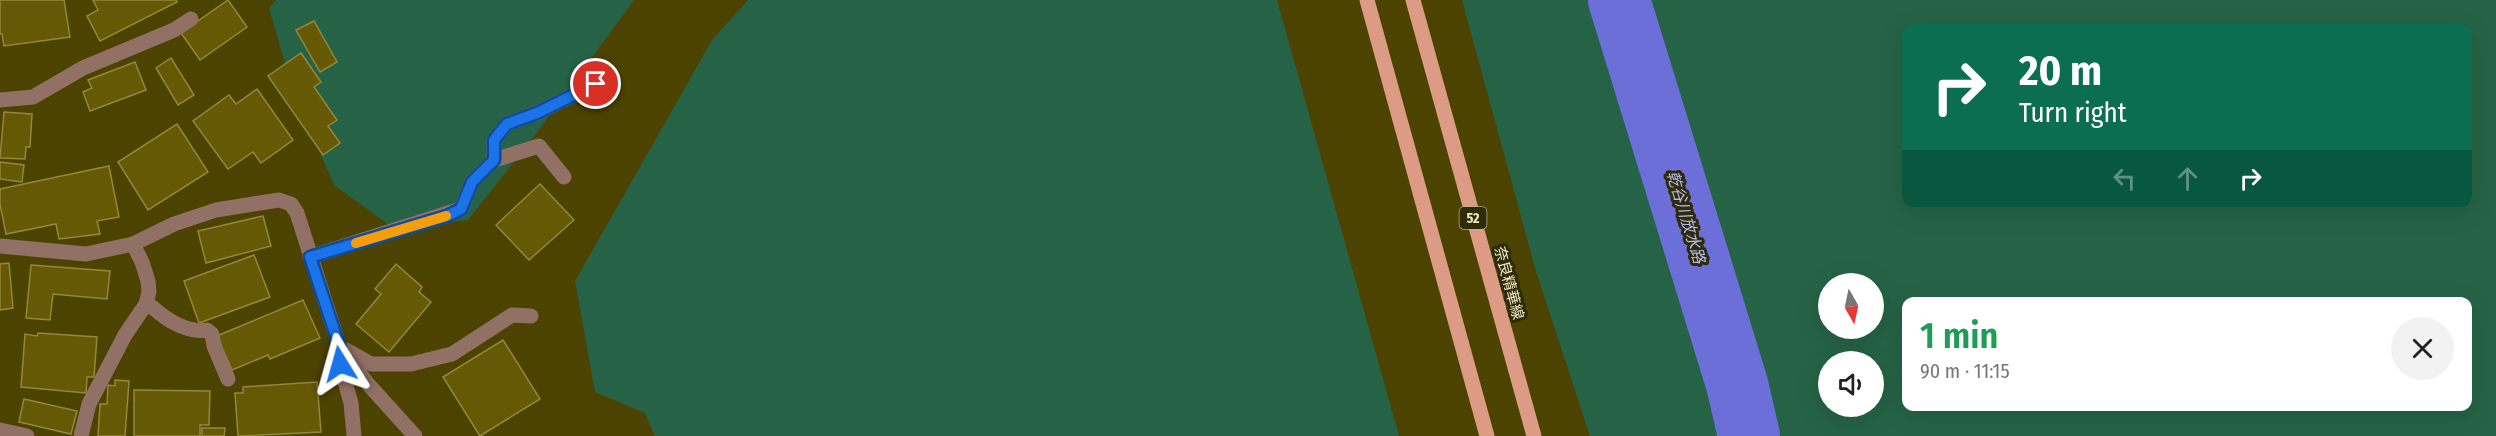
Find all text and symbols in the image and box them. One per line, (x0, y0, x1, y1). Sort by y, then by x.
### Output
text: 20 m (2019, 46, 2102, 96)
icon: right (1920, 48, 1998, 126)
pin (570, 58, 621, 109)
icon: arrive (579, 67, 612, 100)
text: Turn right (2019, 97, 2127, 129)
icon: left (2108, 162, 2141, 195)
icon: ahead (2171, 162, 2204, 195)
icon: right (2234, 162, 2267, 195)
water label: 乾谷川放水路 (1663, 168, 1710, 268)
road number: 52 (1460, 207, 1486, 229)
street label: 奈良精華線 (1491, 244, 1527, 322)
north arrow (1818, 273, 1884, 339)
map controls (1818, 273, 1884, 417)
text: 1 min (1920, 314, 1998, 358)
button: close (2391, 317, 2454, 380)
position arrow (308, 332, 372, 396)
button: sound (1818, 351, 1884, 417)
text: 90 m · 11:15 (1920, 359, 2010, 383)

